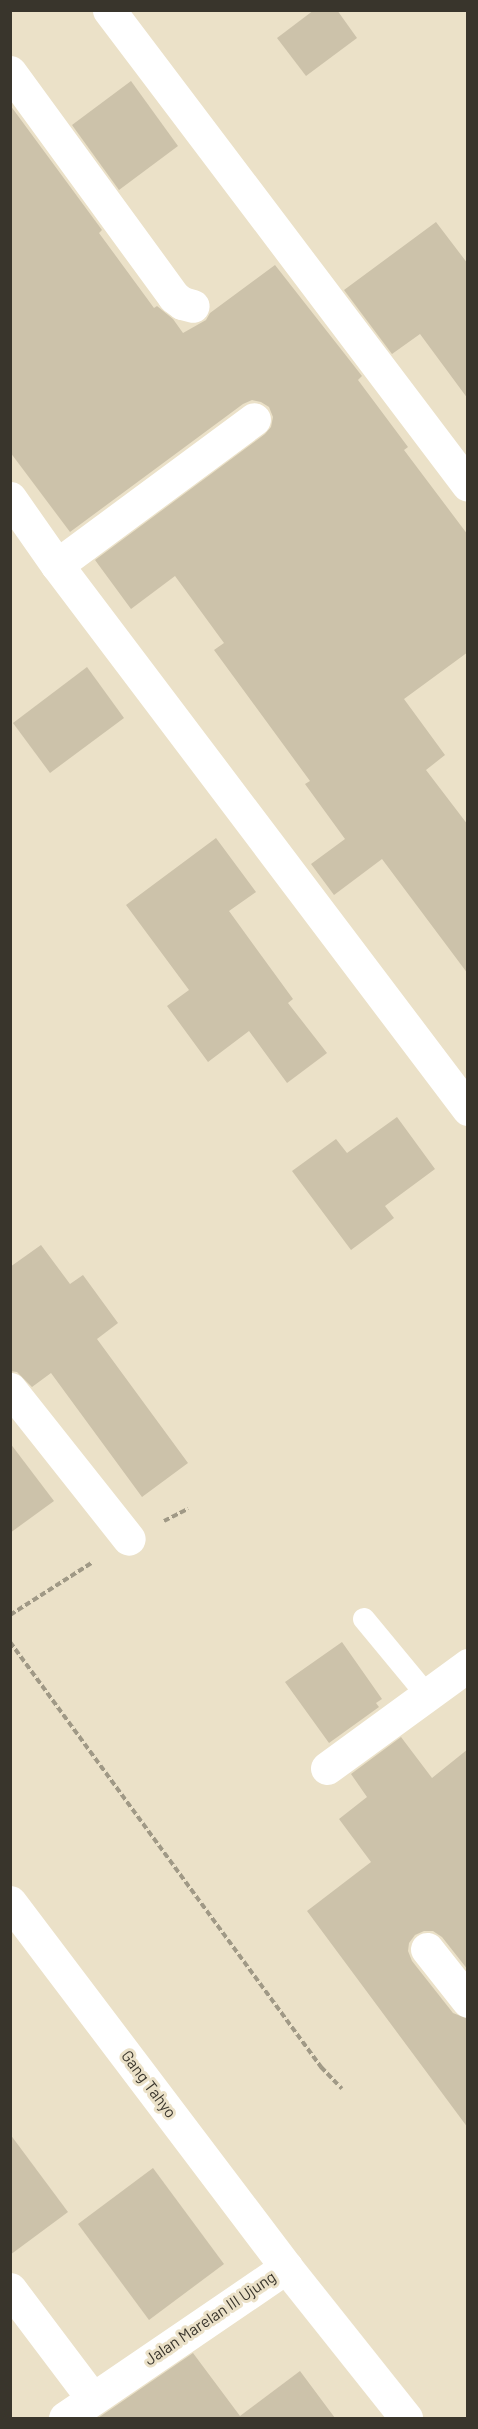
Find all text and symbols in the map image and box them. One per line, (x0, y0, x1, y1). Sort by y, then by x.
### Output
street label: Gang Tahyo (117, 2046, 181, 2122)
street label: Jalan Marelan III Ujung (141, 2267, 279, 2369)

